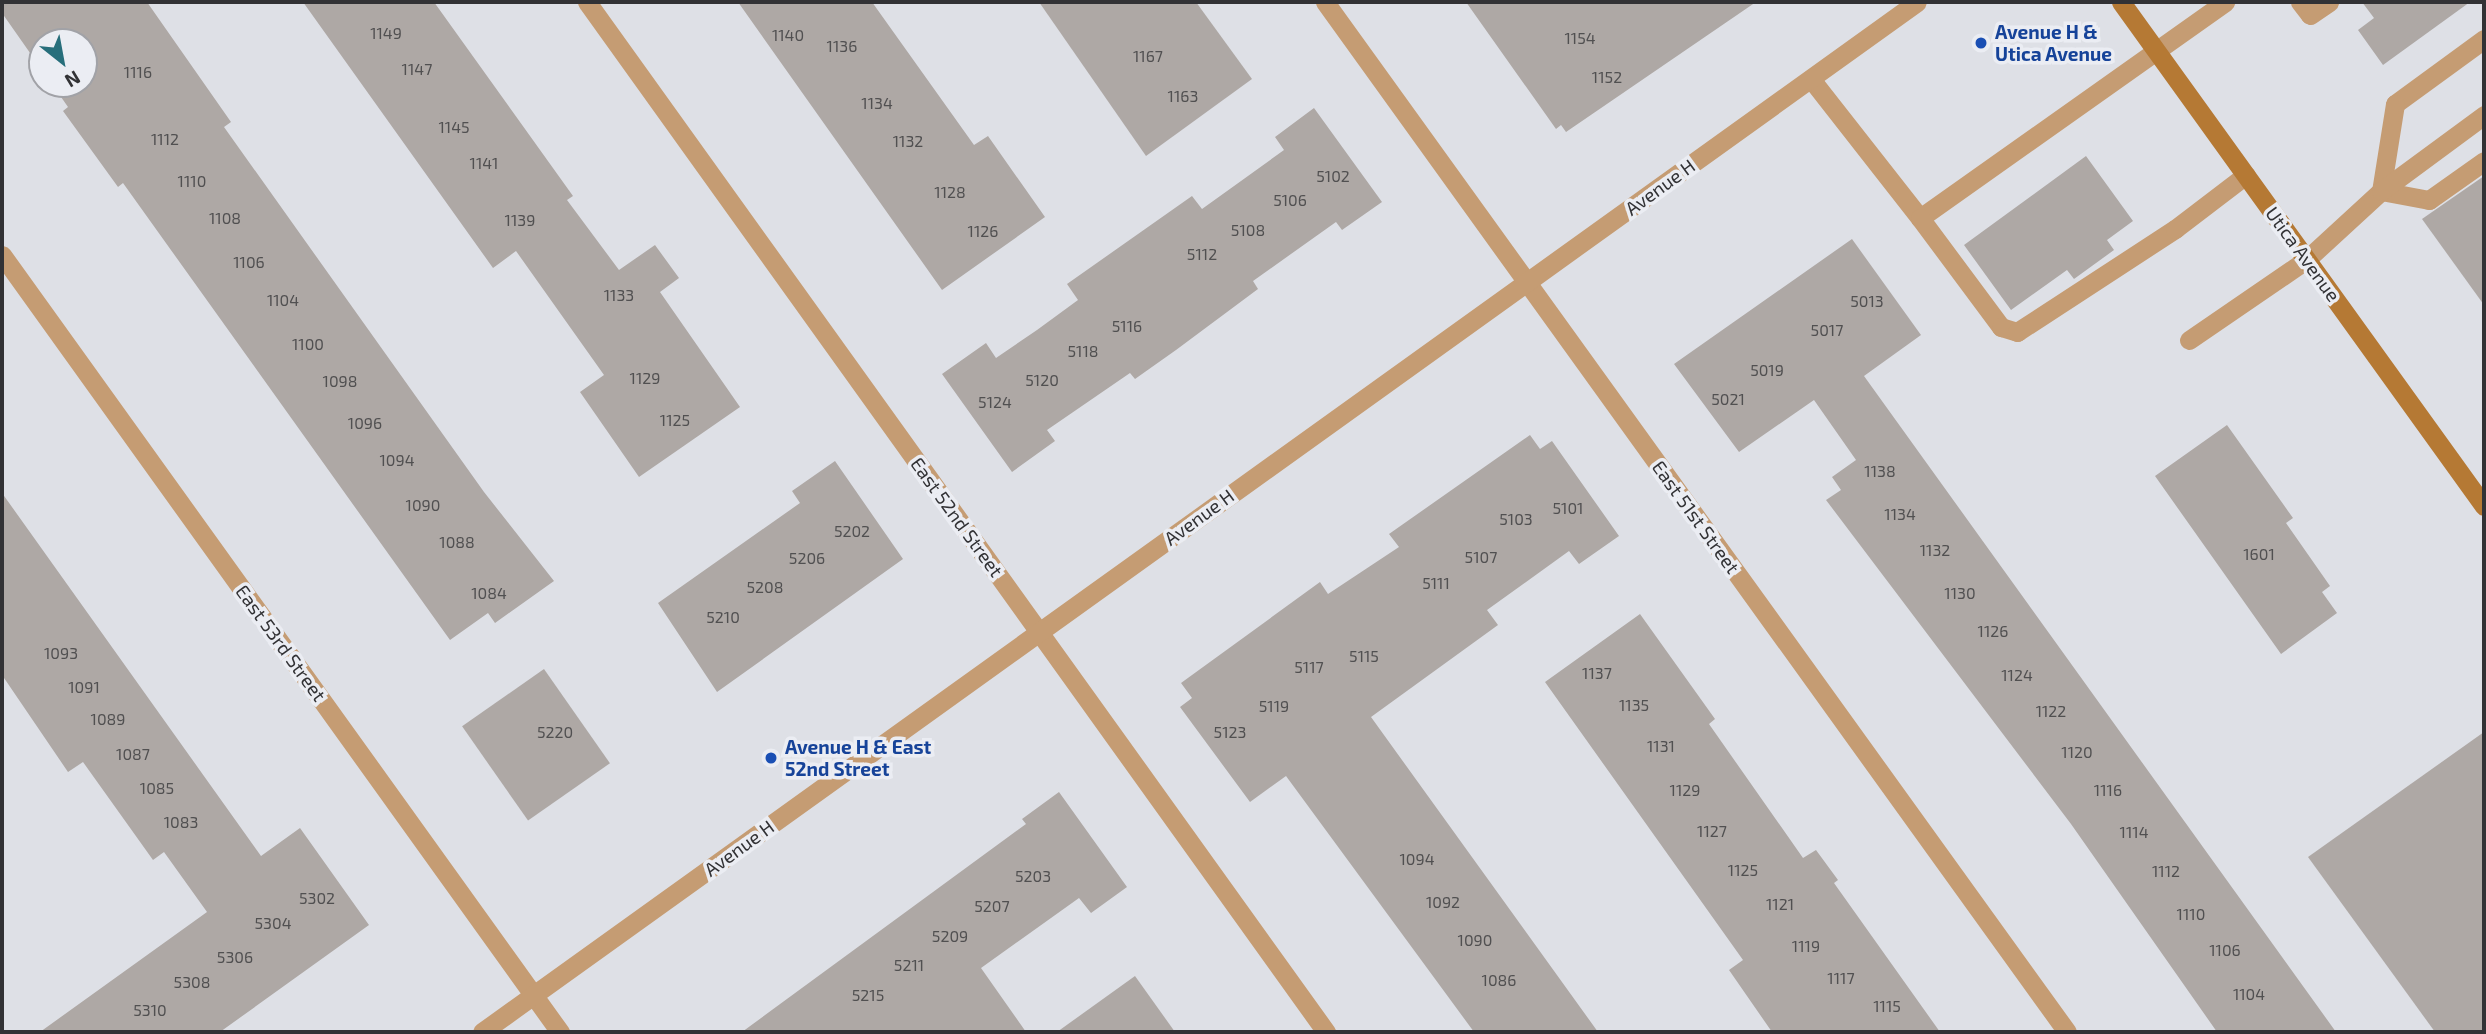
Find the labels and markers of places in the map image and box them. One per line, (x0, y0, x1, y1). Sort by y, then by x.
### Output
place label: Avenue H & Utica Avenue (1995, 21, 2112, 65)
marker: Avenue H & Utica Avenue (1973, 35, 1989, 51)
place label: Avenue H & East 52nd Street (785, 736, 931, 780)
marker: Avenue H & East 52nd Street (763, 750, 779, 766)

